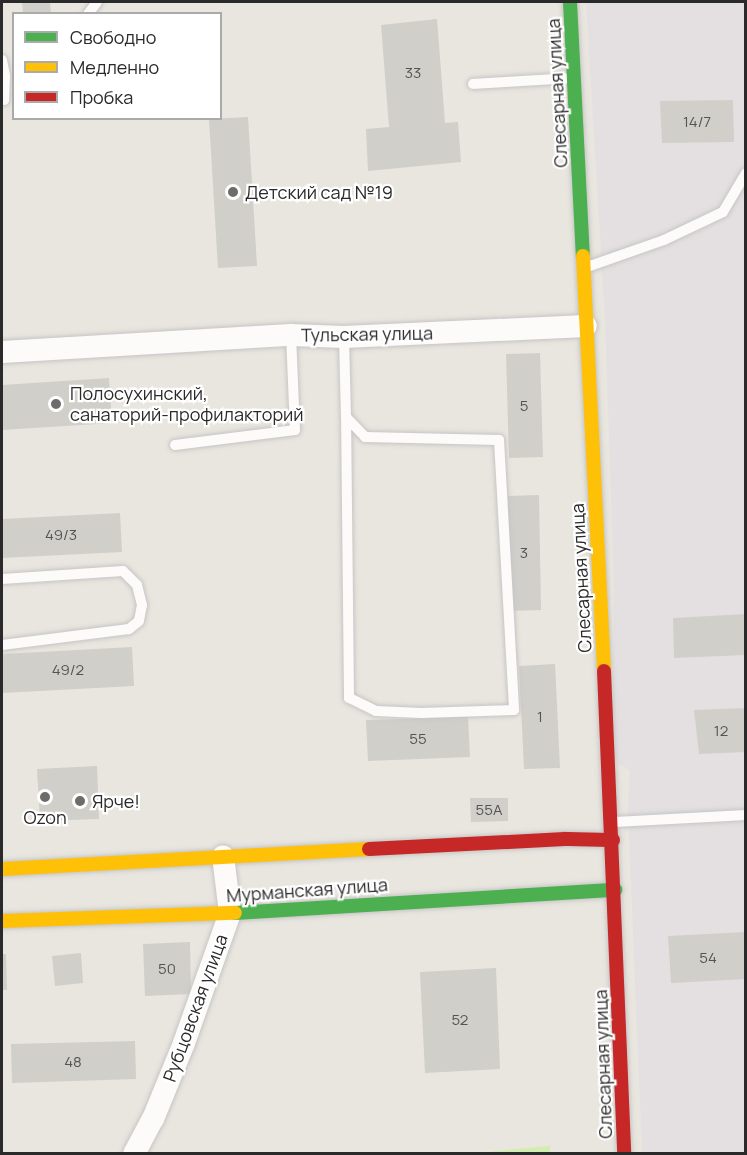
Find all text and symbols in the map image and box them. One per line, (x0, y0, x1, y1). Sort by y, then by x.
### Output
legend (12, 12, 222, 120)
street label: Слесарная улица (542, 18, 572, 168)
text: Свободно (70, 25, 156, 49)
text: Медленно (70, 55, 159, 79)
house number: 33 (405, 64, 421, 82)
text: Пробка (70, 85, 133, 109)
house number: 14/7 (683, 113, 711, 131)
place label: Детский сад №19 (245, 181, 393, 203)
marker: Детский сад №19 (226, 185, 240, 199)
street label: Тульская улица (301, 322, 433, 346)
place label: Полосухинский, санаторий-профилакторий (70, 383, 304, 426)
marker: Полосухинский, санаторий-профилакторий (47, 395, 65, 413)
house number: 5 (520, 397, 528, 415)
street label: Слесарная улица (566, 503, 596, 653)
house number: 49/3 (45, 526, 77, 544)
house number: 3 (520, 544, 528, 562)
house number: 49/2 (52, 661, 84, 679)
house number: 1 (537, 708, 543, 726)
house number: 12 (714, 722, 728, 740)
house number: 55 (409, 730, 427, 748)
marker: Ozon (38, 790, 52, 804)
place label: Ярче! (92, 790, 140, 812)
marker: Ярче! (73, 794, 87, 808)
house number: 55А (476, 801, 502, 819)
place label: Ozon (23, 806, 67, 828)
street label: Мурманская улица (226, 874, 388, 906)
street label: Рубцовская улица (158, 931, 232, 1085)
house number: 54 (699, 949, 717, 967)
house number: 50 (158, 960, 176, 978)
street label: Слесарная улица (590, 989, 616, 1139)
house number: 52 (452, 1011, 468, 1029)
house number: 48 (64, 1053, 82, 1071)

